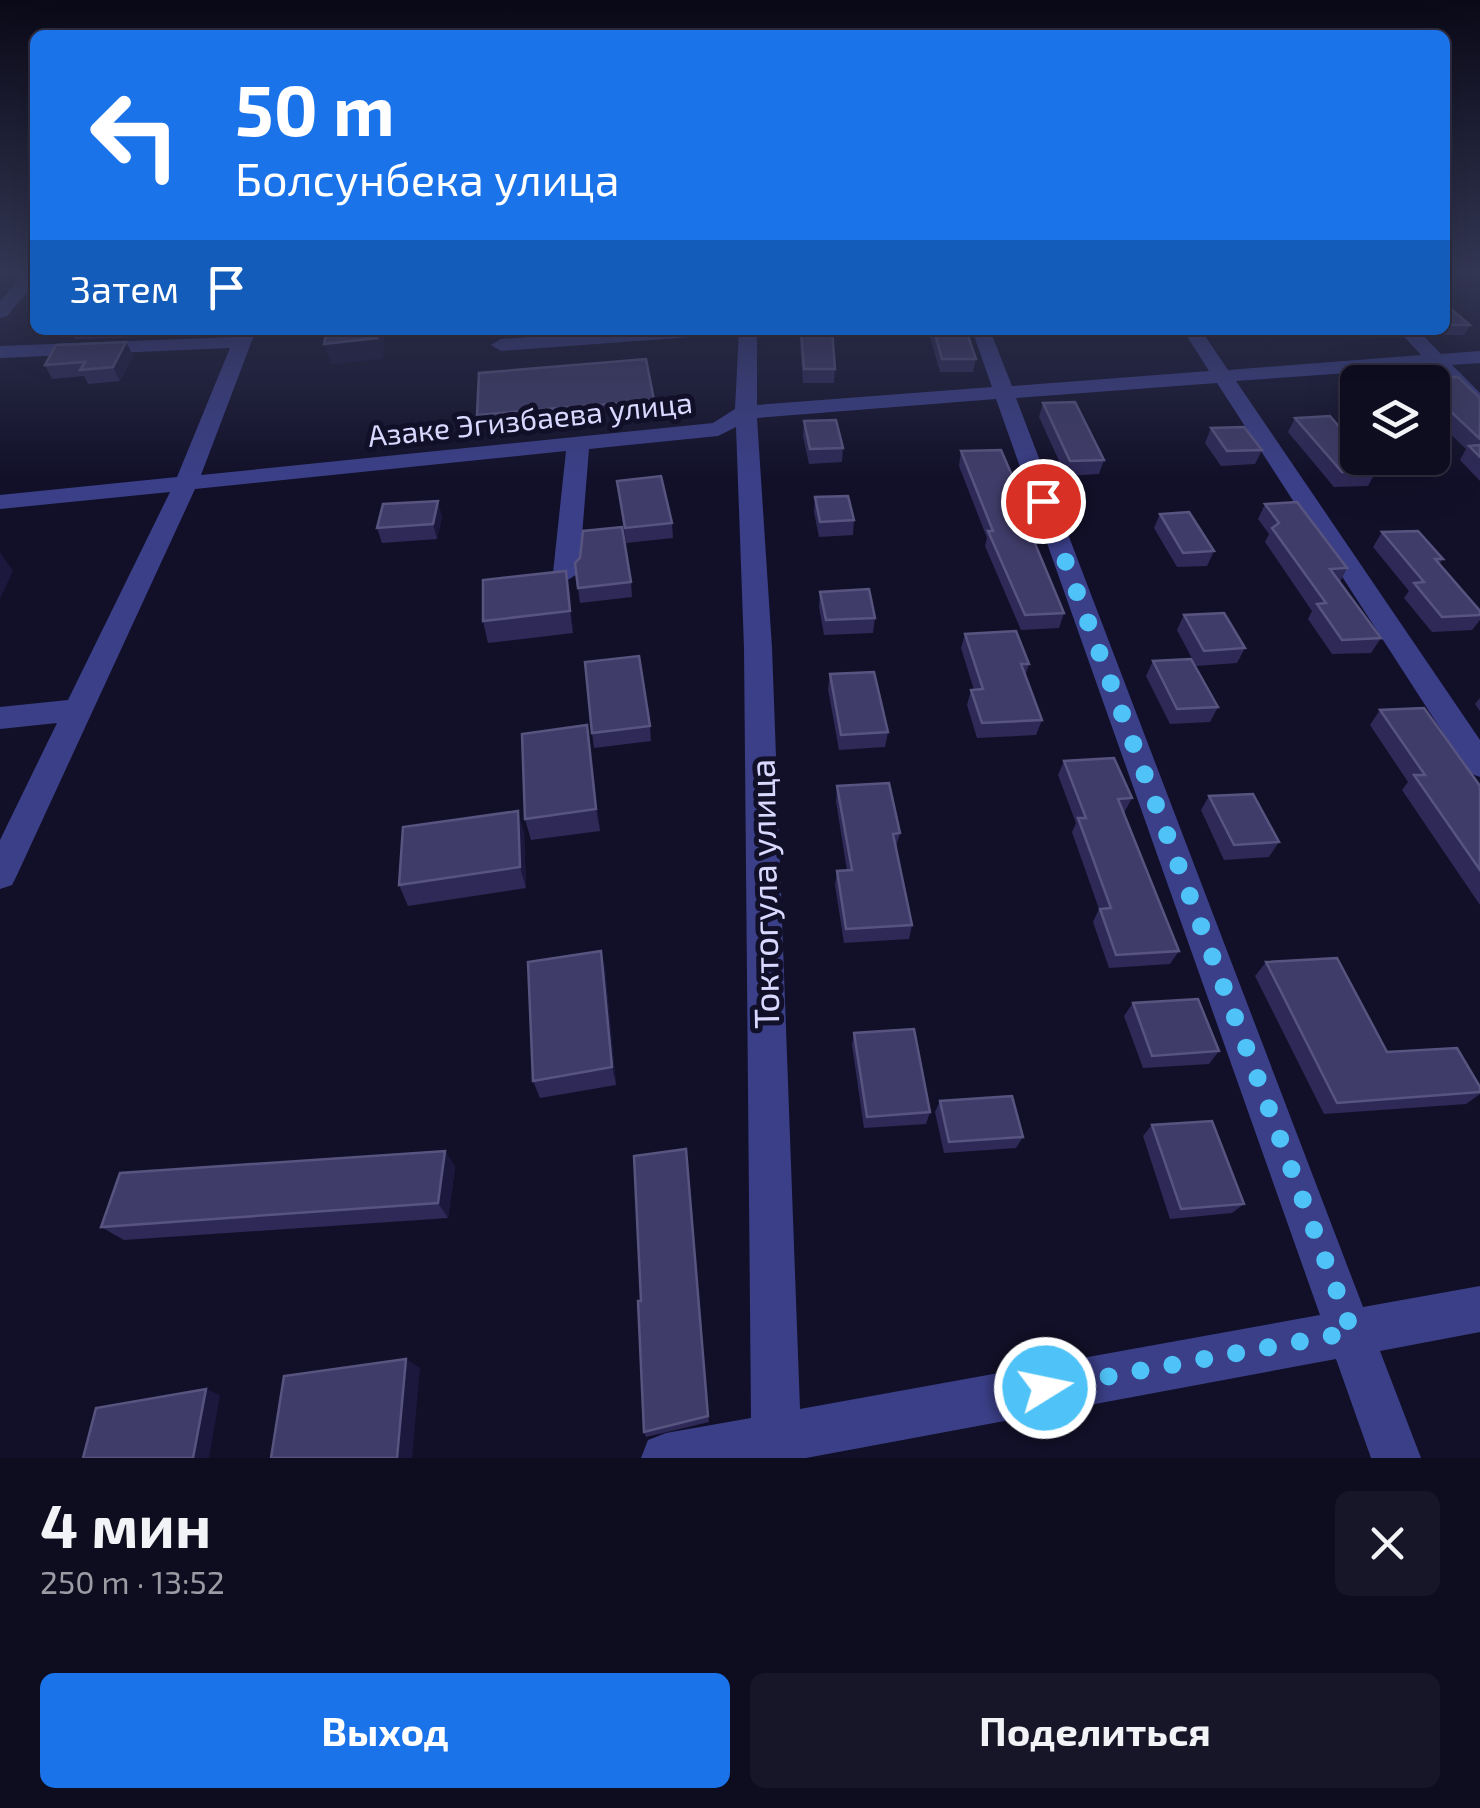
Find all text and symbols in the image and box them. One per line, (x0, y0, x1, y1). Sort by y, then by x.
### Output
text: 50 m (235, 66, 395, 150)
icon: left (70, 70, 200, 200)
text: Болсунбека улица (235, 151, 620, 205)
icon: arrive (199, 260, 254, 315)
text: Затем (70, 265, 179, 311)
map controls (1340, 365, 1450, 475)
button: layers (1340, 365, 1450, 475)
street label: Азаке Эгизбаева улица (366, 383, 694, 454)
pin (1001, 459, 1086, 544)
icon: arrive (1016, 474, 1071, 529)
street label: Токтогула улица (740, 759, 787, 1029)
position arrow (993, 1336, 1097, 1440)
text: 4 мин (40, 1488, 211, 1560)
button: close (1335, 1491, 1440, 1596)
text: 250 m · 13:52 (40, 1562, 225, 1600)
button: Выход (40, 1673, 730, 1788)
button: Поделиться (750, 1673, 1440, 1788)

